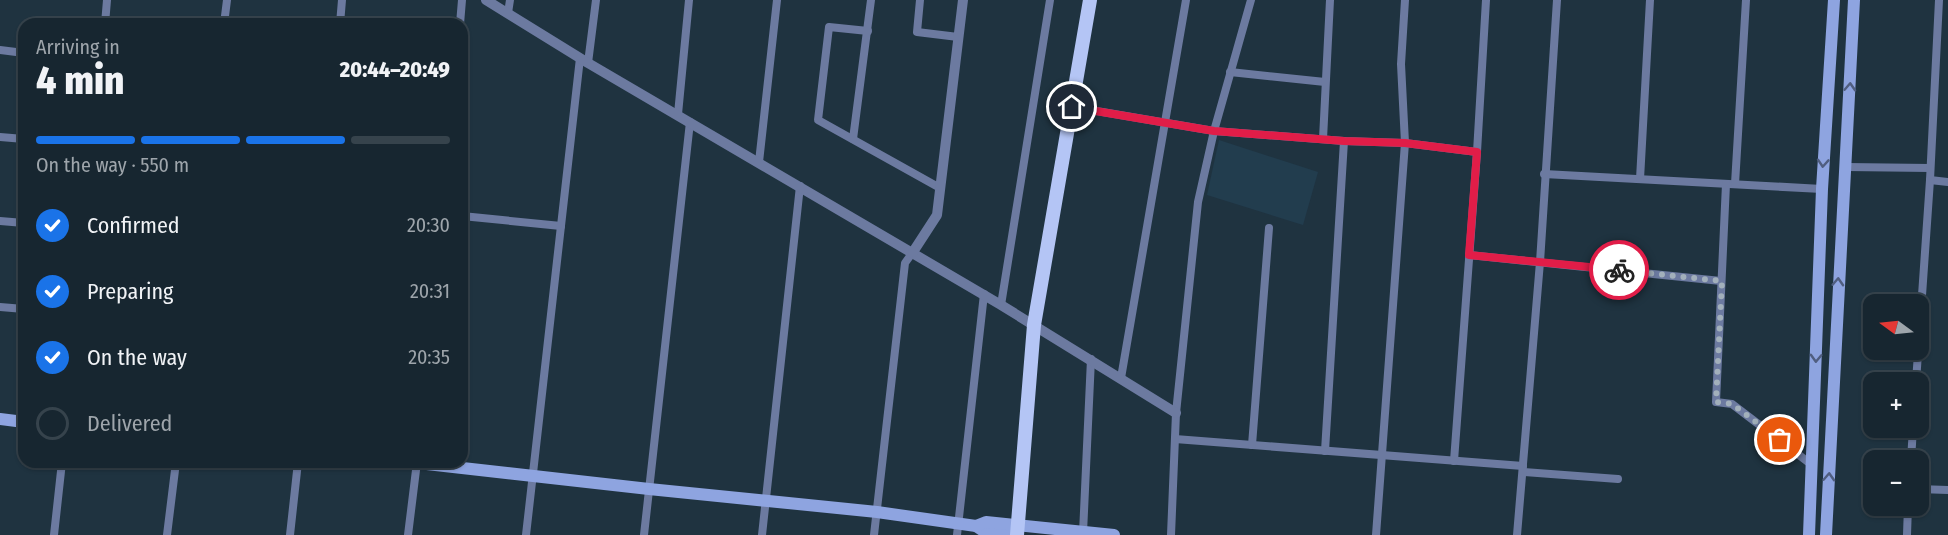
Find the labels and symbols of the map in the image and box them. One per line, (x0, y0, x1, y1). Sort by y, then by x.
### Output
pin (1046, 81, 1097, 132)
one-way arrow (1844, 83, 1856, 92)
one-way arrow (1817, 159, 1830, 168)
courier (1589, 240, 1649, 300)
one-way arrow (1832, 277, 1845, 286)
north arrow (1863, 294, 1929, 360)
one-way arrow (1810, 354, 1822, 363)
pin (1754, 414, 1805, 465)
one-way arrow (1822, 472, 1835, 481)

